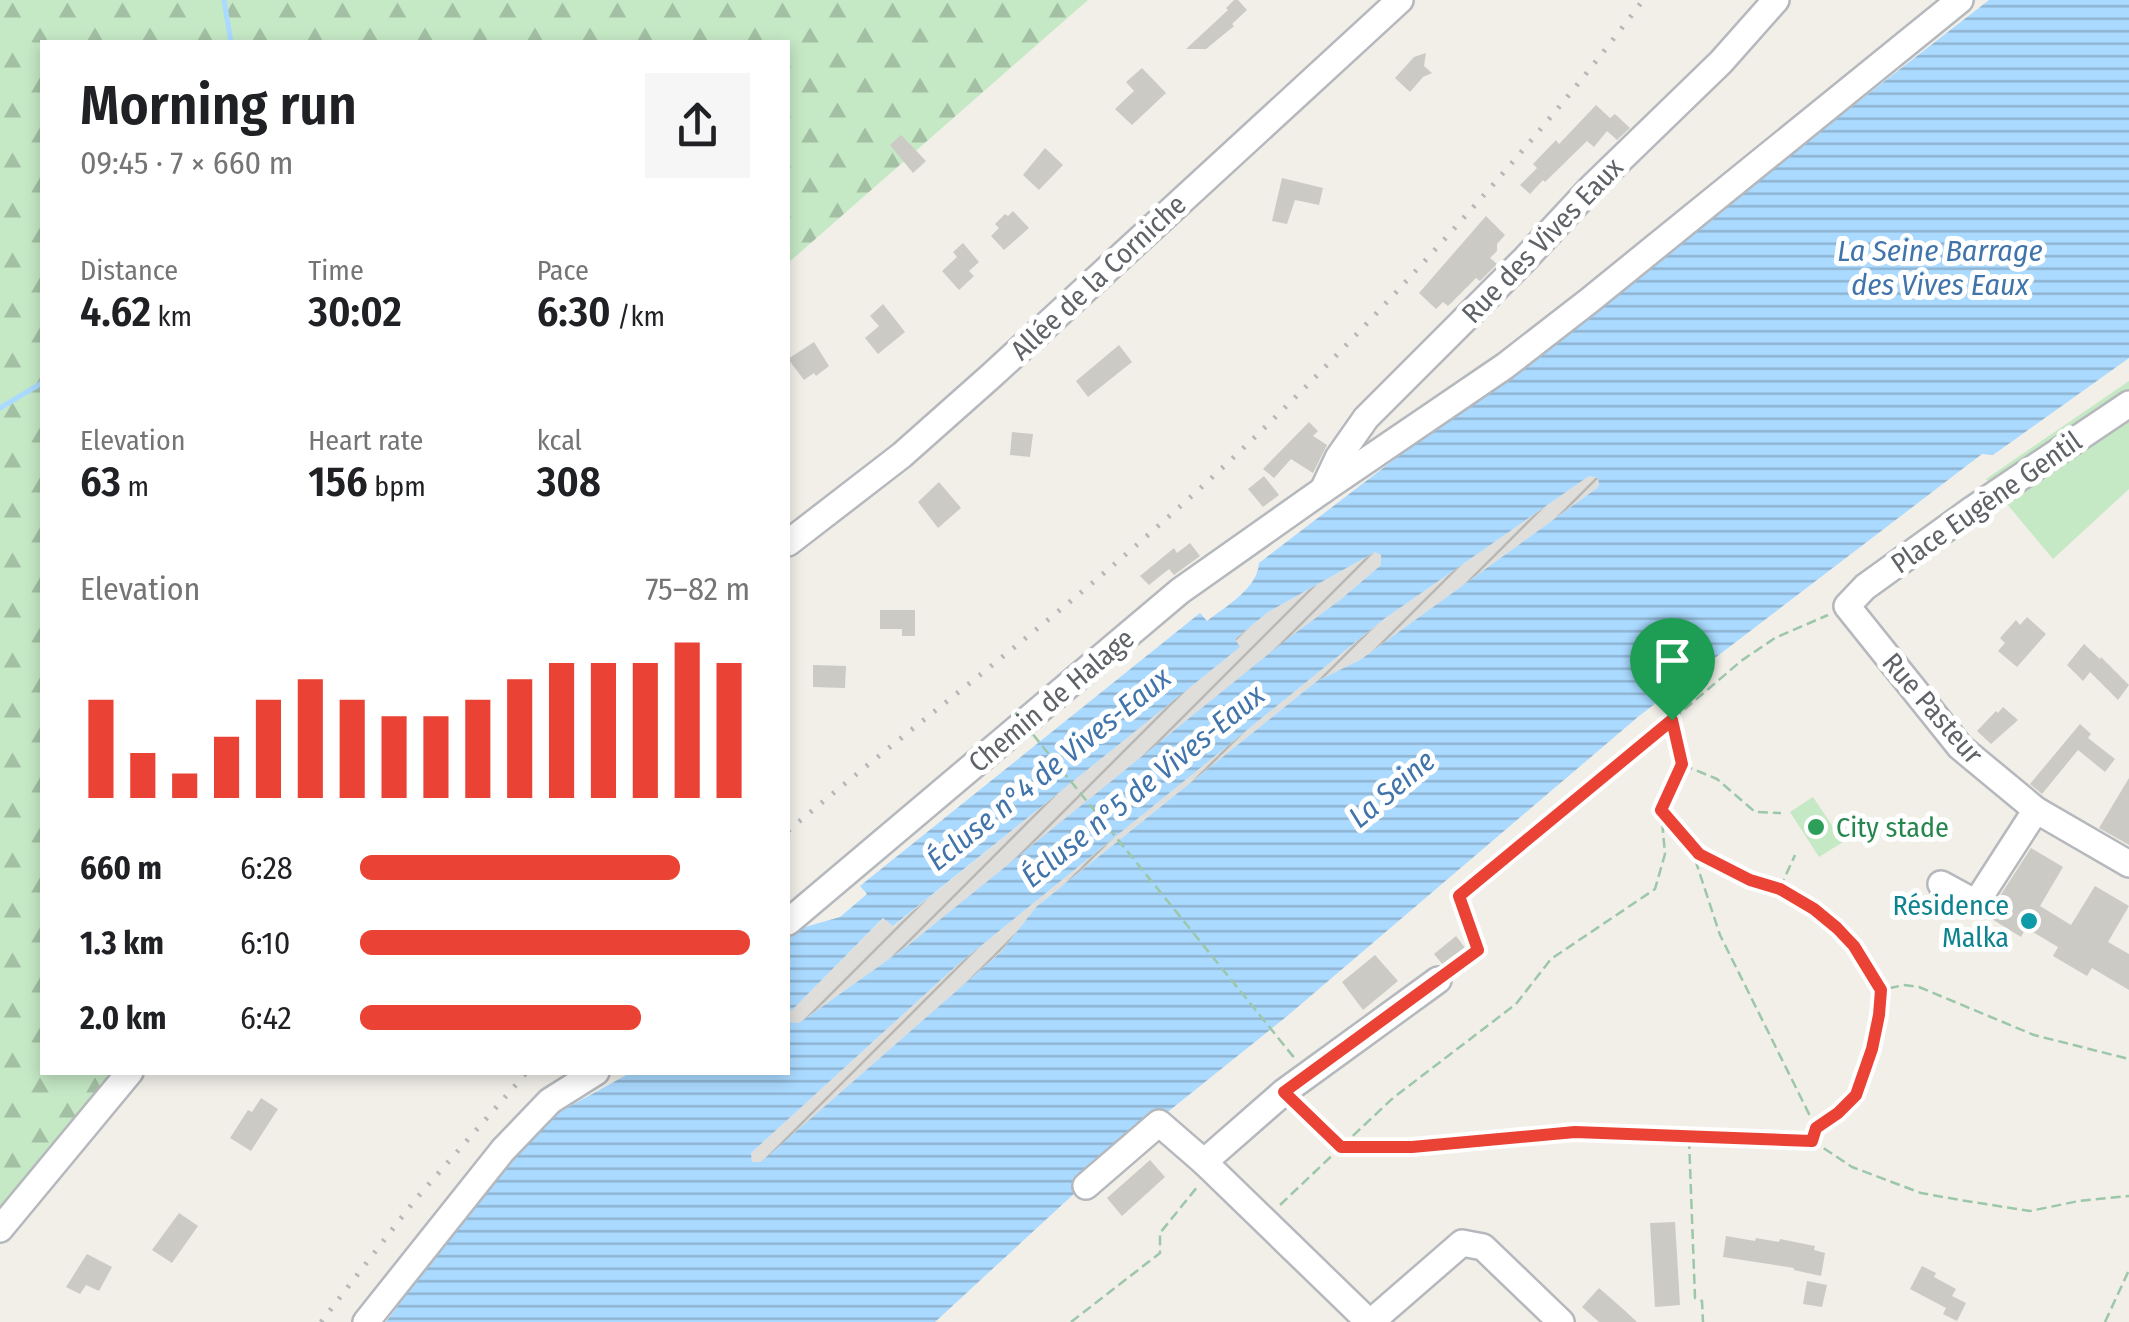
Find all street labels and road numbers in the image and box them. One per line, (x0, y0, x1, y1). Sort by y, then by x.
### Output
street label: Rue des Vives Eaux (1455, 150, 1630, 330)
street label: Allée de la Corniche (1004, 188, 1193, 367)
street label: Place Eugène Gentil (1885, 425, 2088, 580)
street label: Chemin de Halage (962, 622, 1141, 779)
street label: Rue Pasteur (1876, 646, 1990, 771)

